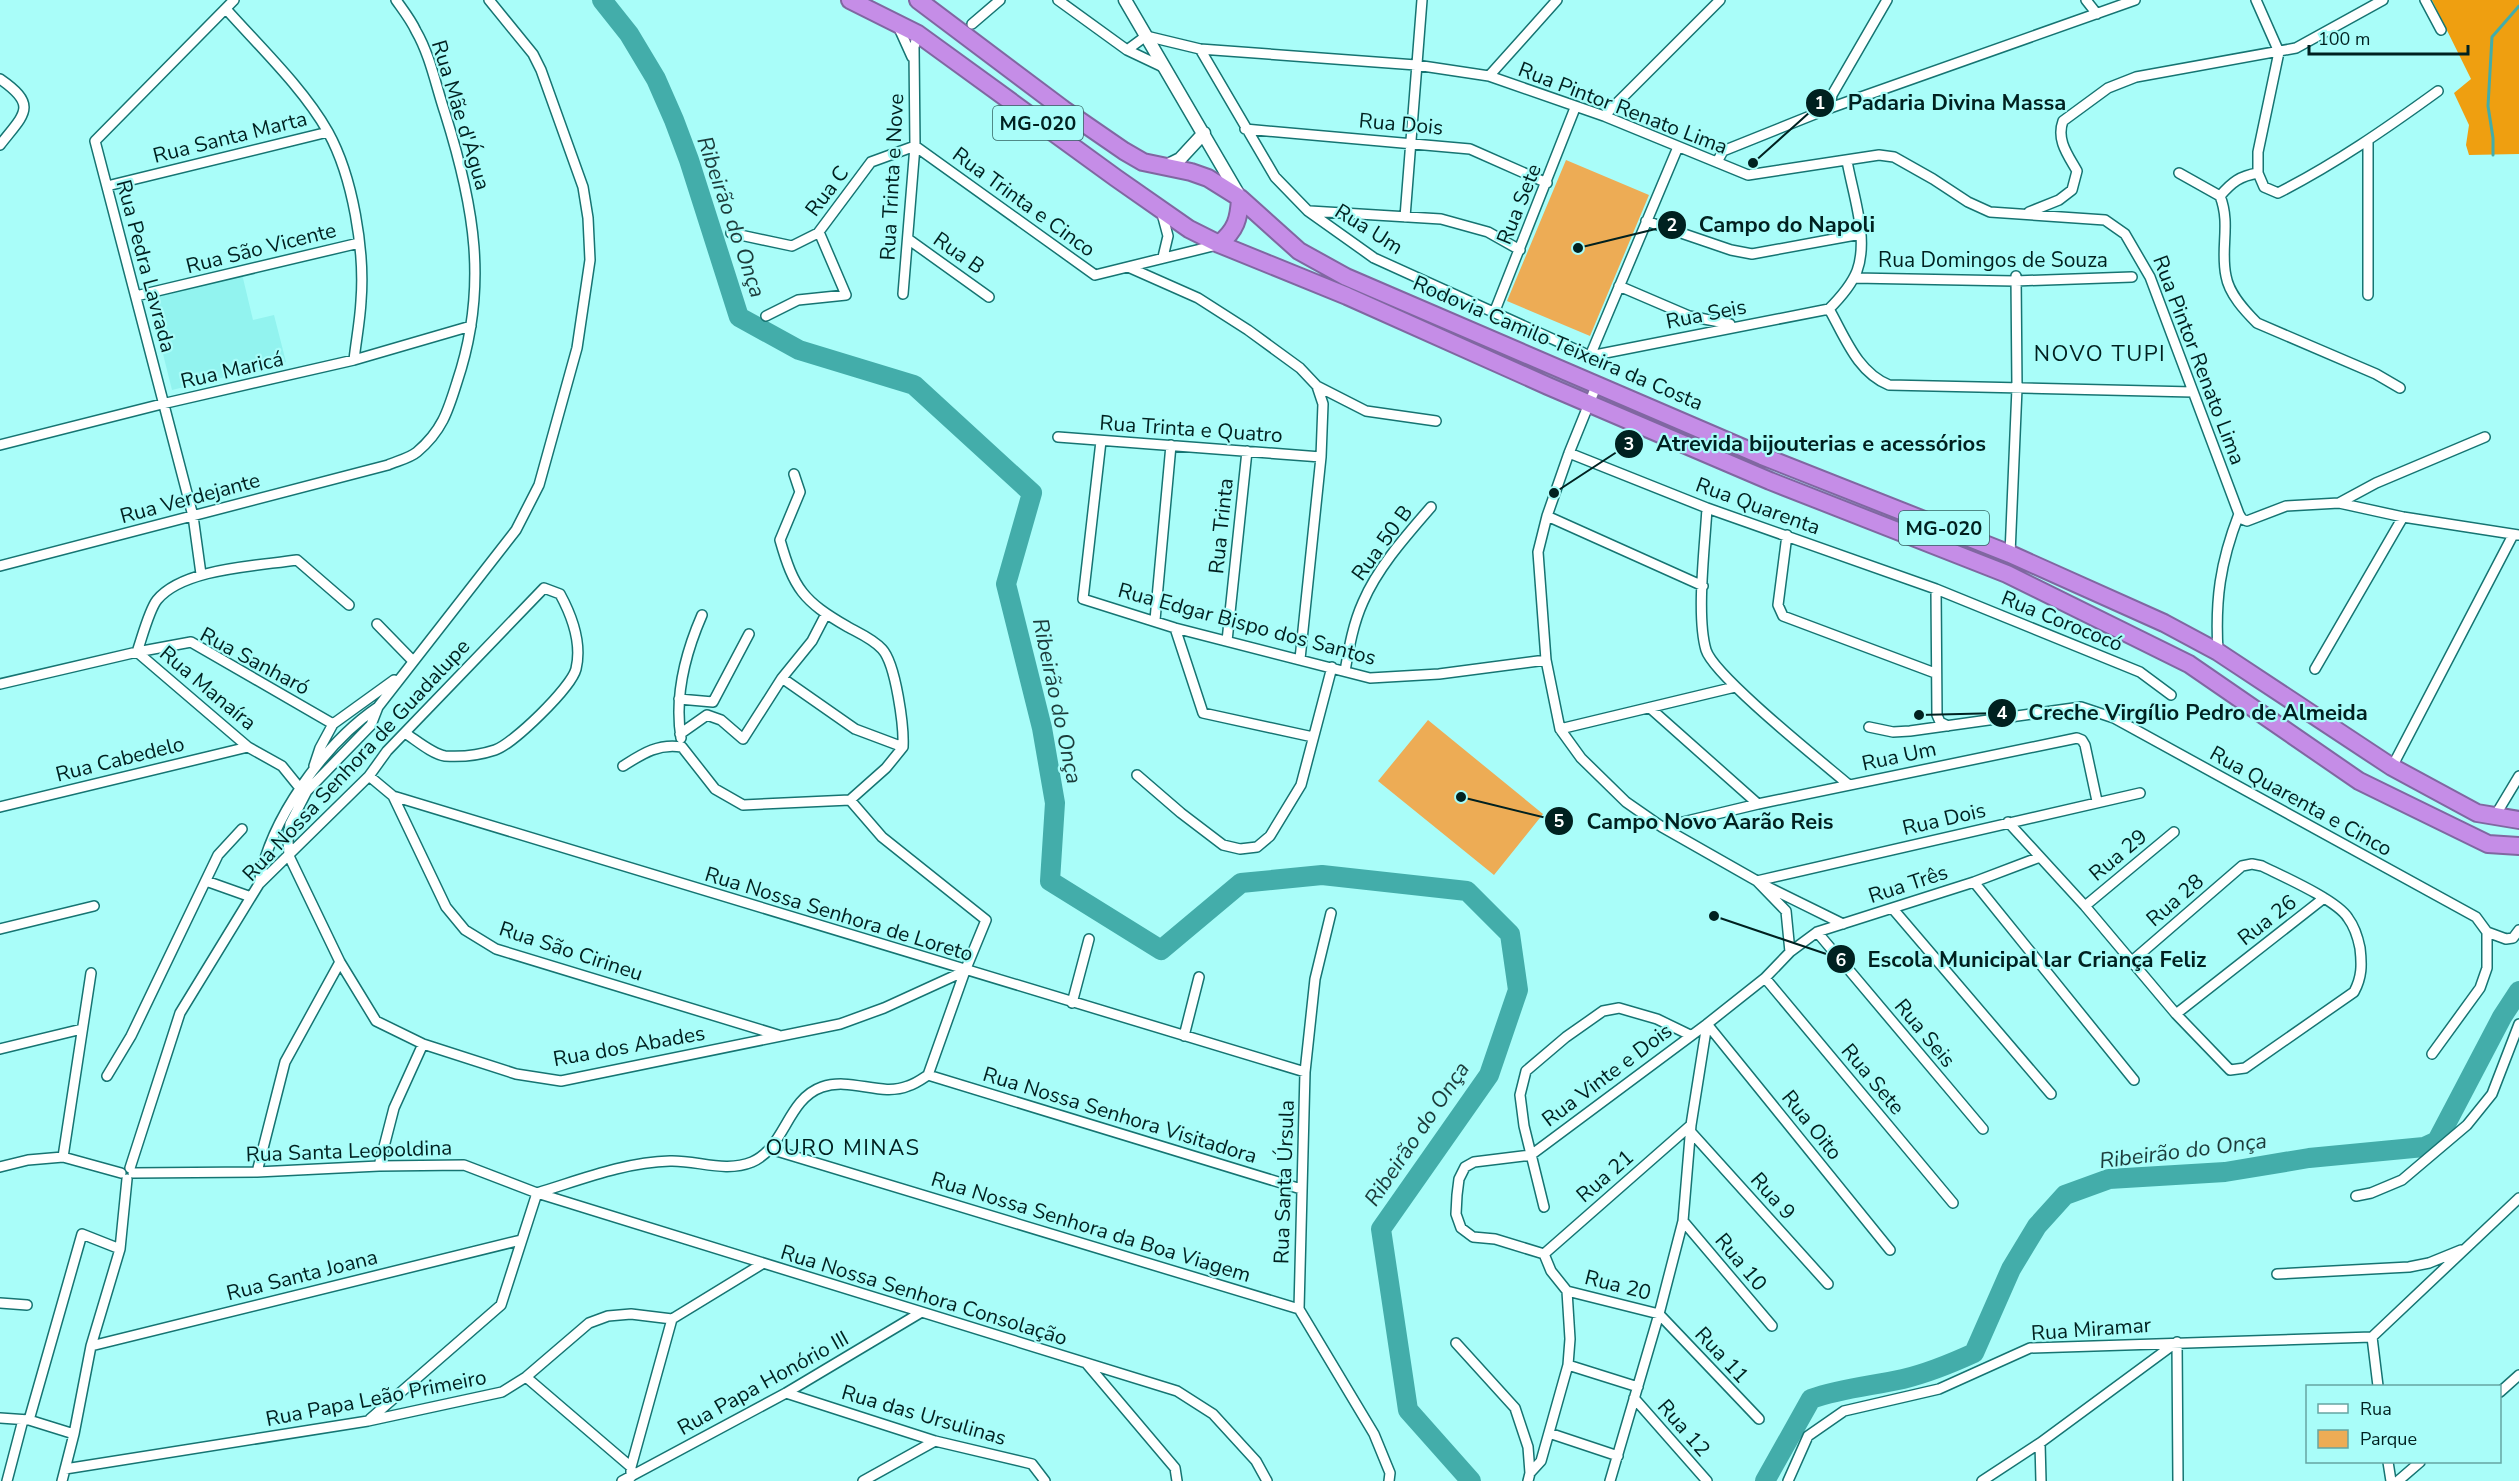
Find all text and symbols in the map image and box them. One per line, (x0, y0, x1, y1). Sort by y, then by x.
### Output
scale bar (2309, 18, 2468, 56)
text: 100 m (2318, 27, 2370, 51)
street label: Rua Mãe d'Água (425, 37, 497, 193)
street label: Rua Pintor Renato Lima (1514, 55, 1732, 161)
callout: Padaria Divina Massa (1805, 83, 2078, 123)
text: Padaria Divina Massa (1848, 88, 2066, 118)
text: 1 (1815, 91, 1825, 115)
street label: Rua Trinta e Nove (874, 93, 910, 261)
street label: Rua Santa Marta (150, 104, 310, 170)
road number: MG-020 (993, 106, 1083, 140)
street label: Rua Dois (1358, 106, 1444, 142)
water label: Ribeirão do Onça (689, 132, 773, 302)
street label: Rua Trinta e Cinco (947, 141, 1101, 263)
street label: Rua Sete (1490, 159, 1548, 249)
street label: Rua C (799, 160, 855, 222)
street label: Rua Pedra Lavrada (109, 177, 183, 355)
street label: Rua Um (1330, 197, 1408, 261)
callout: Campo do Napoli (1657, 205, 1888, 245)
text: Campo do Napoli (1699, 210, 1875, 240)
text: 2 (1667, 213, 1677, 237)
street label: Rua São Vicente (183, 216, 339, 280)
street label: Rua B (928, 225, 990, 281)
street label: Rua Domingos de Souza (1878, 246, 2108, 274)
street label: Rua Pintor Renato Lima (2146, 251, 2252, 469)
street label: Rodovia Camilo Teixeira da Costa (1409, 269, 1707, 417)
street label: Rua Seis (1663, 292, 1749, 336)
district label: NOVO TUPI (2034, 339, 2166, 369)
street label: Rua Maricá (178, 345, 286, 395)
street label: Rua Trinta e Quatro (1098, 409, 1284, 449)
callout: Atrevida bijouterias e acessórios (1614, 424, 1998, 464)
text: Atrevida bijouterias e acessórios (1656, 429, 1986, 459)
text: 3 (1624, 432, 1634, 456)
street label: Rua Verdejante (117, 466, 263, 530)
street label: Rua Quarenta (1692, 471, 1824, 541)
street label: Rua Trinta (1202, 477, 1240, 575)
street label: Rua 50 B (1345, 500, 1419, 586)
road number: MG-020 (1899, 511, 1989, 545)
street label: Rua Edgar Bispo dos Santos (1115, 576, 1379, 672)
street label: Rua Corococó (1997, 584, 2127, 658)
water label: Ribeirão do Onça (1025, 615, 1089, 787)
street label: Rua Sanharó (195, 620, 315, 702)
street label: Rua Nossa Senhora de Guadalupe (236, 633, 476, 887)
street label: Rua Manaíra (154, 639, 262, 737)
callout: Creche Virgílio Pedro de Almeida (1987, 693, 2380, 733)
text: Creche Virgílio Pedro de Almeida (2028, 698, 2368, 728)
text: 4 (1997, 701, 2008, 725)
street label: Rua Cabedelo (53, 729, 187, 789)
street label: Rua Um (1859, 734, 1939, 778)
street label: Rua Quarenta e Cinco (2205, 739, 2397, 863)
street label: Rua Dois (1900, 796, 1988, 842)
callout: Campo Novo Aarão Reis (1544, 801, 1846, 841)
text: Campo Novo Aarão Reis (1586, 807, 1834, 837)
text: 5 (1554, 809, 1565, 833)
street label: Rua 29 (2083, 823, 2153, 887)
street label: Rua Três (1865, 858, 1951, 910)
street label: Rua Nossa Senhora de Loreto (701, 860, 977, 968)
street label: Rua 28 (2140, 867, 2210, 933)
street label: Rua 26 (2232, 888, 2302, 952)
street label: Rua São Cirineu (495, 915, 647, 987)
callout: Escola Municipal lar Criança Feliz (1826, 939, 2219, 979)
text: Escola Municipal lar Criança Feliz (1867, 945, 2207, 975)
text: 6 (1836, 948, 1847, 972)
street label: Rua Seis (1888, 993, 1962, 1073)
street label: Rua Vinte e Dois (1536, 1017, 1678, 1133)
street label: Rua dos Abades (551, 1019, 707, 1073)
street label: Rua Sete (1835, 1037, 1911, 1121)
water label: Ribeirão do Onça (1357, 1056, 1477, 1212)
street label: Rua Nossa Senhora Visitadora (980, 1060, 1260, 1170)
street label: Rua Oito (1775, 1084, 1849, 1166)
street label: Rua Santa Úrsula (1267, 1099, 1301, 1265)
water label: Ribeirão do Onça (2097, 1126, 2269, 1176)
street label: Rua Santa Leopoldina (245, 1133, 453, 1169)
district label: OURO MINAS (765, 1133, 921, 1163)
street label: Rua 21 (1570, 1143, 1640, 1209)
street label: Rua Nossa Senhora da Boa Viagem (928, 1165, 1254, 1289)
street label: Rua 9 (1744, 1166, 1802, 1226)
street label: Rua 10 (1709, 1227, 1773, 1297)
street label: Rua Nossa Senhora Consolação (777, 1238, 1071, 1352)
street label: Rua Santa Joana (223, 1243, 381, 1307)
street label: Rua 20 (1582, 1263, 1654, 1307)
street label: Rua Miramar (2030, 1311, 2152, 1347)
street label: Rua 11 (1689, 1321, 1755, 1389)
street label: Rua Papa Honório III (672, 1324, 854, 1442)
street label: Rua Papa Leão Primeiro (263, 1363, 489, 1433)
street label: Rua das Ursulinas (838, 1378, 1010, 1452)
legend (2306, 1385, 2501, 1463)
street label: Rua 12 (1651, 1393, 1717, 1463)
text: Rua (2360, 1397, 2392, 1421)
text: Parque (2360, 1427, 2417, 1451)

